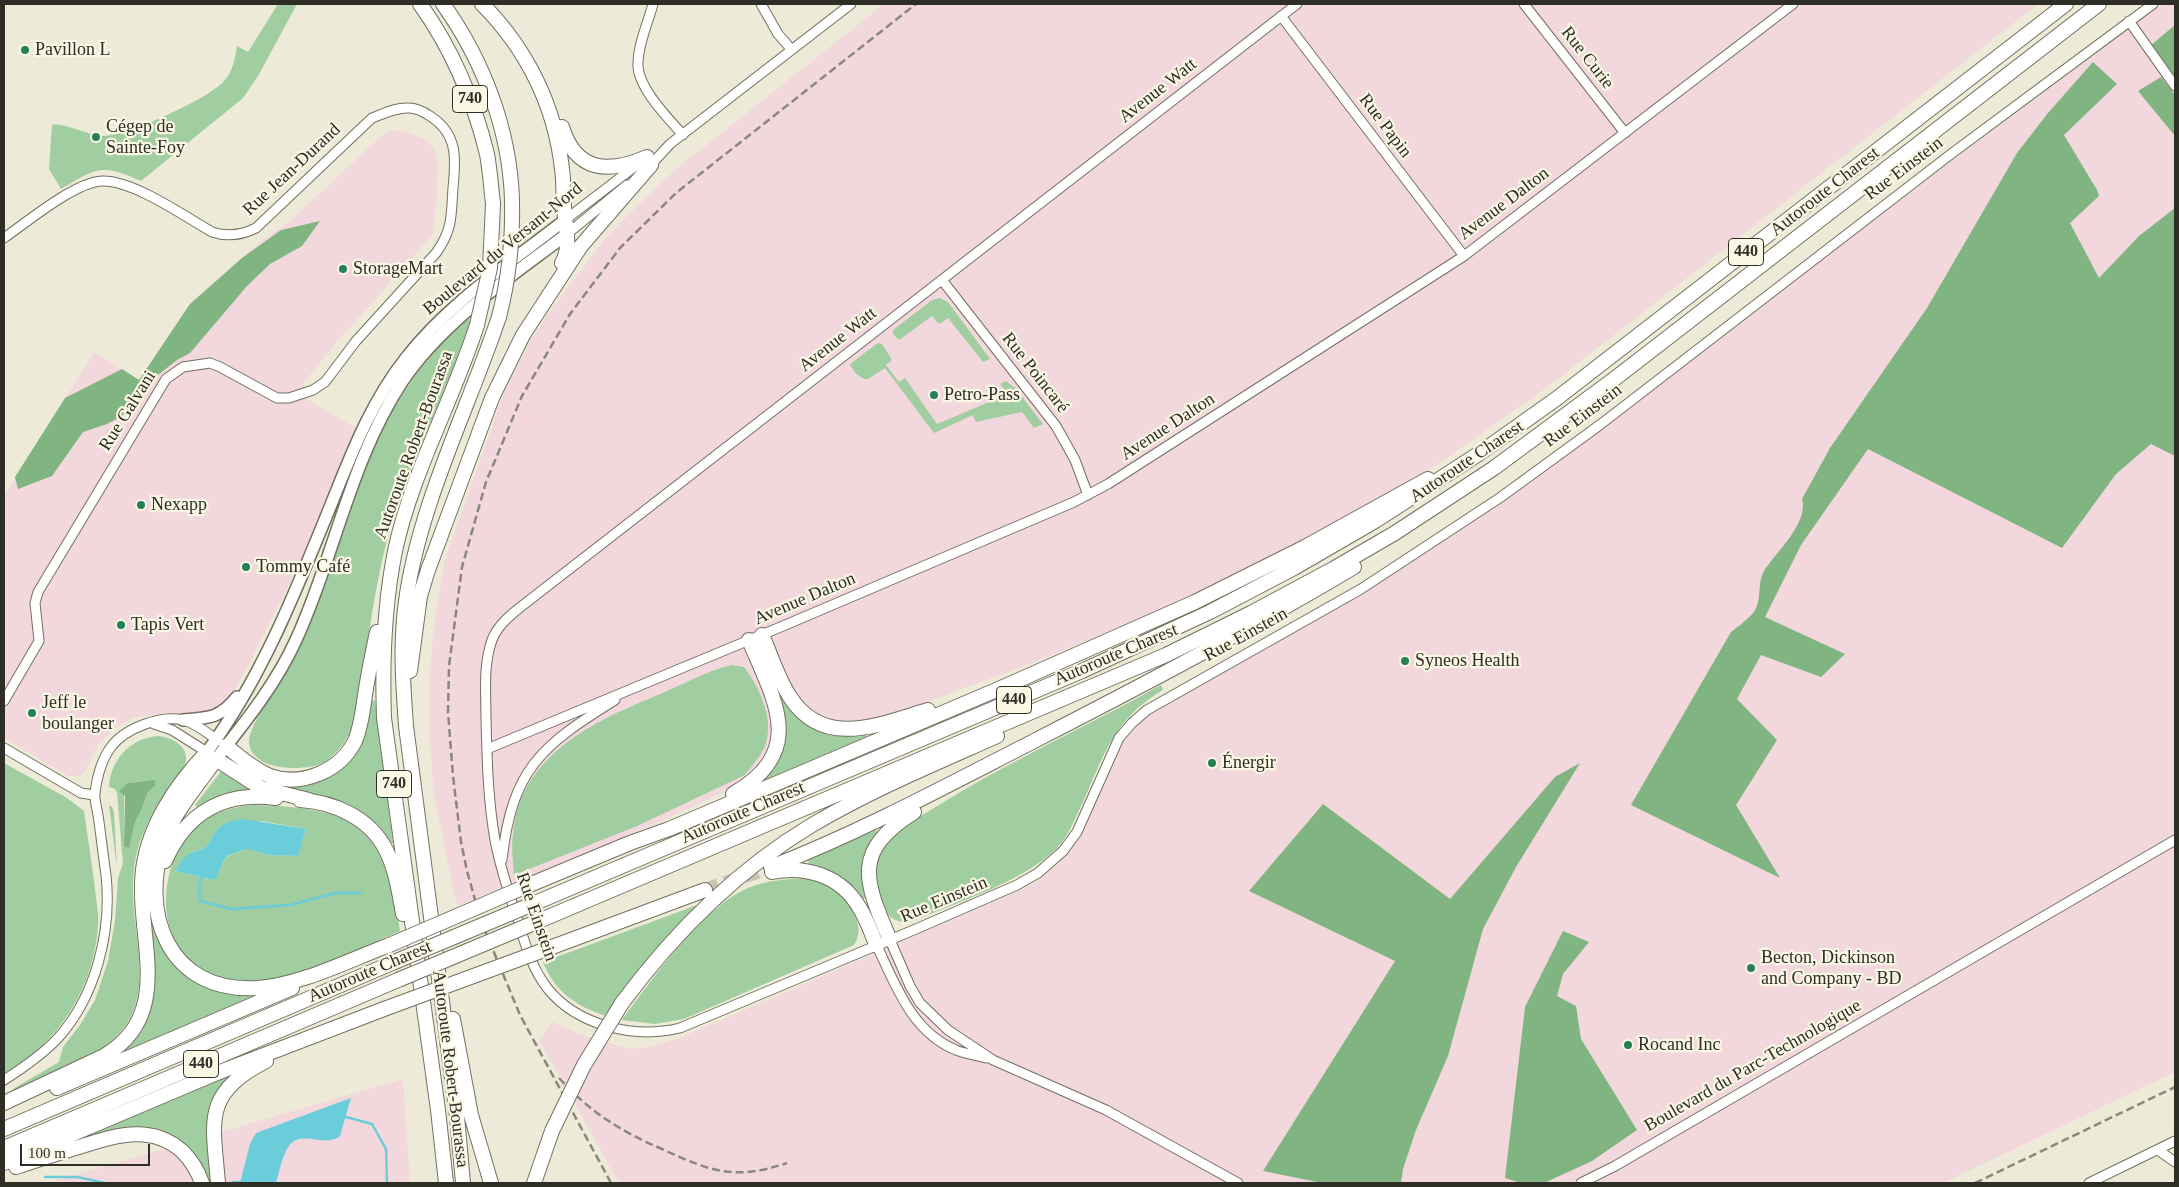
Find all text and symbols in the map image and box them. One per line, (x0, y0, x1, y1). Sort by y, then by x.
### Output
street label: Rue Curie (1556, 22, 1618, 94)
place label: Pavillon L (35, 39, 110, 61)
marker: Pavillon L (19, 44, 31, 56)
street label: Avenue Watt (1115, 54, 1201, 128)
road number: 740 (452, 86, 488, 112)
street label: Rue Papin (1354, 90, 1416, 162)
place label: Cégep de Sainte-Foy (106, 116, 185, 158)
street label: Rue Jean-Durand (239, 119, 345, 221)
marker: Cégep de Sainte-Foy (90, 131, 102, 143)
street label: Rue Einstein (1861, 133, 1947, 205)
street label: Autoroute Charest (1766, 143, 1884, 241)
street label: Avenue Dalton (1454, 163, 1554, 245)
street label: Boulevard du Versant-Nord (419, 178, 587, 320)
road number: 440 (1728, 238, 1764, 266)
place label: StorageMart (353, 258, 443, 280)
marker: StorageMart (337, 263, 349, 275)
street label: Avenue Watt (795, 303, 881, 377)
street label: Rue Poincaré (997, 328, 1073, 418)
street label: Autoroute Robert-Bourassa (370, 348, 458, 542)
street label: Rue Galvani (95, 367, 161, 455)
street label: Rue Einstein (1540, 380, 1626, 452)
place label: Petro-Pass (944, 384, 1020, 406)
street label: Avenue Dalton (1117, 388, 1219, 466)
marker: Petro-Pass (928, 389, 940, 401)
street label: Autoroute Charest (1406, 416, 1528, 508)
place label: Nexapp (151, 494, 207, 516)
marker: Nexapp (135, 499, 147, 511)
place label: Tommy Café (256, 556, 350, 578)
marker: Tommy Café (240, 561, 252, 573)
street label: Avenue Dalton (751, 568, 859, 630)
street label: Rue Einstein (1200, 603, 1292, 667)
place label: Tapis Vert (131, 614, 204, 636)
marker: Tapis Vert (115, 619, 127, 631)
street label: Autoroute Charest (1051, 619, 1181, 691)
place label: Syneos Health (1415, 650, 1519, 672)
marker: Syneos Health (1399, 655, 1411, 667)
road number: 440 (996, 686, 1032, 714)
place label: Jeff le boulanger (42, 692, 114, 734)
marker: Jeff le boulanger (26, 707, 38, 719)
place label: Énergir (1222, 752, 1276, 774)
marker: Énergir (1206, 757, 1218, 769)
road number: 740 (376, 771, 412, 798)
street label: Autoroute Charest (678, 777, 808, 849)
street label: Rue Einstein (511, 870, 561, 964)
street label: Rue Einstein (897, 872, 991, 928)
street label: Autoroute Charest (305, 936, 435, 1008)
place label: Becton, Dickinson and Company - BD (1761, 947, 1901, 990)
marker: Becton, Dickinson and Company - BD (1745, 962, 1757, 974)
street label: Autoroute Robert-Bourassa (427, 969, 473, 1169)
street label: Boulevard du Parc-Technologique (1641, 995, 1865, 1137)
place label: Rocand Inc (1638, 1034, 1720, 1056)
marker: Rocand Inc (1622, 1039, 1634, 1051)
road number: 440 (184, 1050, 218, 1078)
scale bar (22, 1134, 152, 1166)
text: 100 m (28, 1145, 66, 1161)

